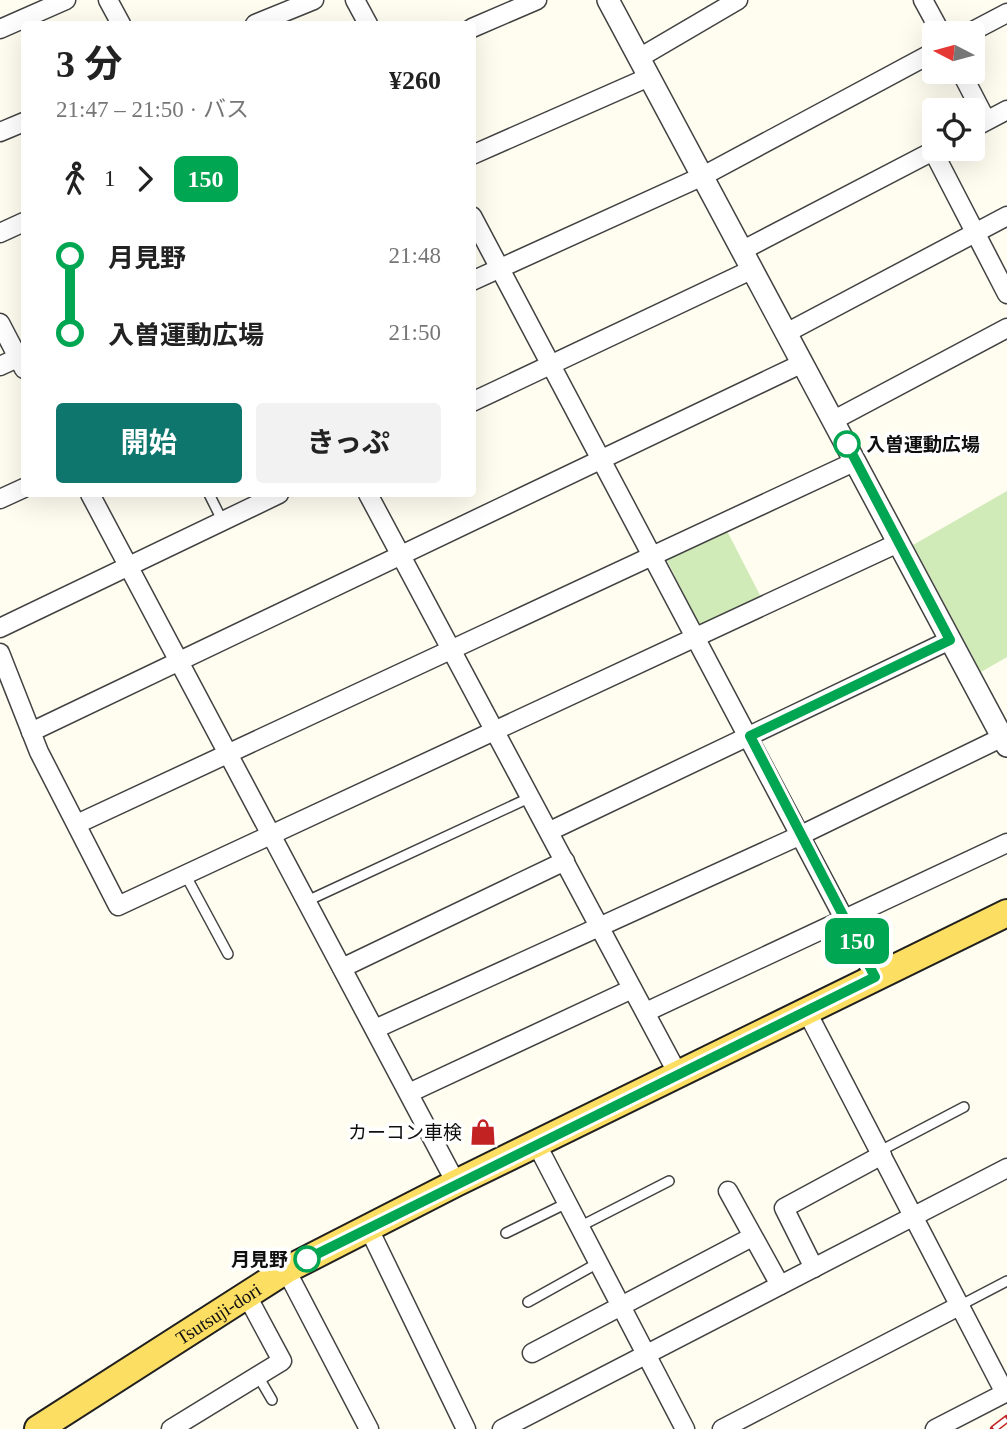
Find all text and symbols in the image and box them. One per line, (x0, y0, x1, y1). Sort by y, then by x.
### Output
north arrow (922, 21, 985, 84)
map controls (922, 21, 985, 161)
text: 3 分 (56, 43, 123, 85)
text: ¥260 (389, 66, 441, 95)
text: 21:47 – 21:50 · バス (56, 97, 249, 122)
button: locate (922, 98, 985, 161)
icon: walk (56, 160, 94, 198)
icon: forward (126, 160, 164, 198)
text: 1 (104, 166, 116, 191)
text: 150 (188, 166, 224, 192)
text: 21:48 (389, 243, 441, 268)
text: 月見野 (108, 244, 186, 273)
text: 21:50 (389, 320, 441, 345)
text: 入曽運動広場 (108, 321, 264, 350)
button: 開始 (56, 403, 242, 483)
button: きっぷ (256, 403, 441, 483)
marker: 入曽運動広場 (834, 431, 860, 457)
place label: 入曽運動広場 (866, 434, 980, 455)
line badge: 150 (817, 918, 897, 964)
text: 150 (839, 928, 875, 954)
shop icon: カーコン車検 (468, 1117, 498, 1147)
place label: カーコン車検 (348, 1122, 462, 1143)
marker: 月見野 (294, 1246, 320, 1272)
place label: 月見野 (231, 1249, 288, 1270)
street label: Tsutsuji-dori (172, 1279, 265, 1348)

